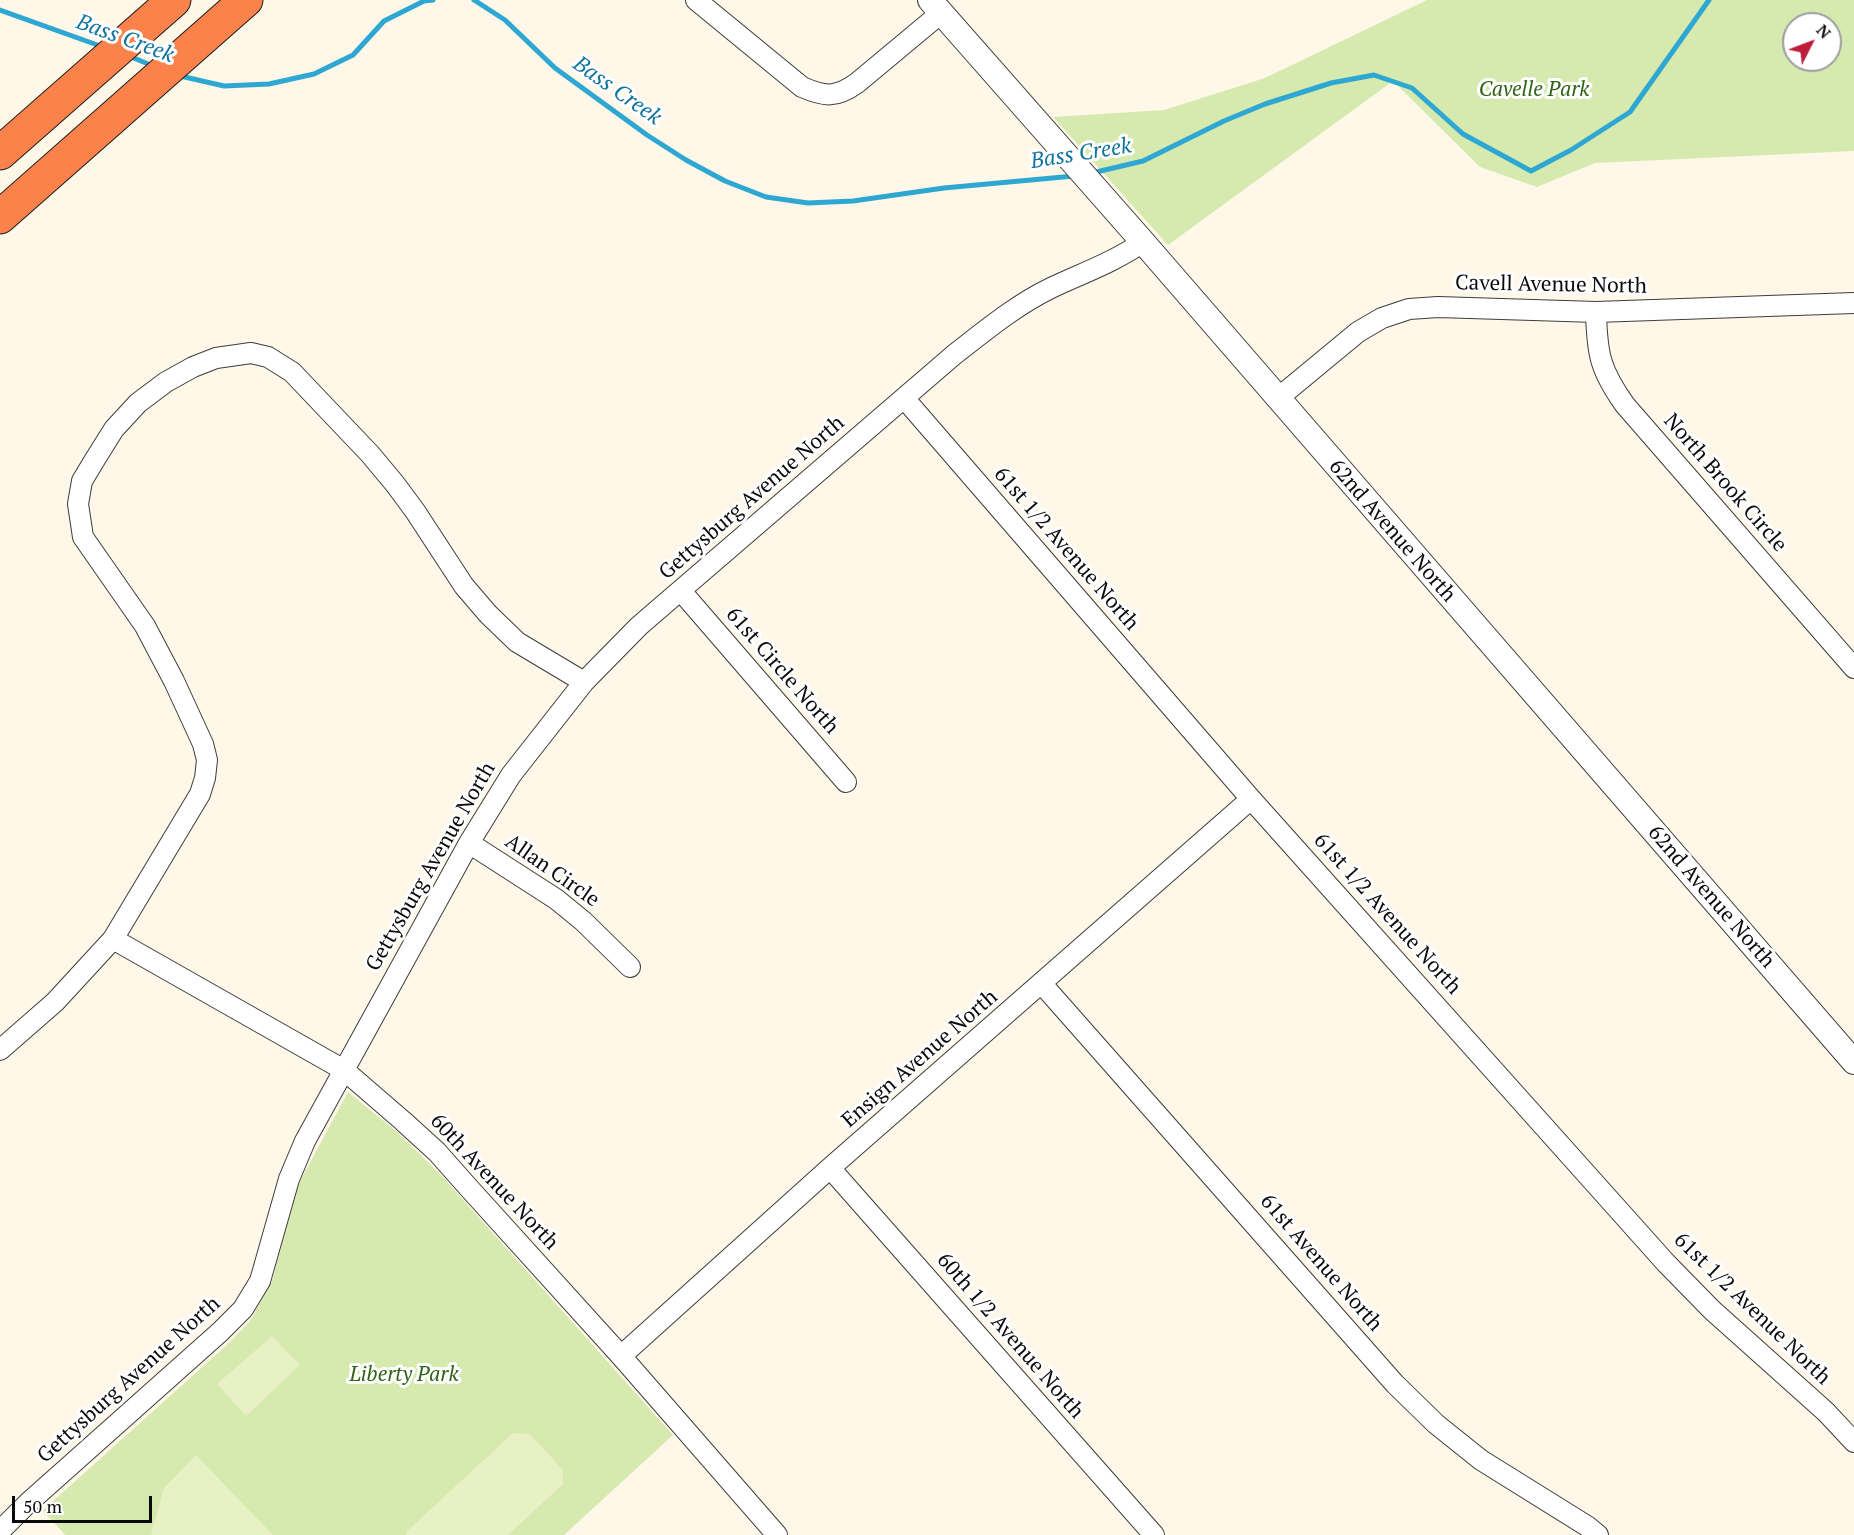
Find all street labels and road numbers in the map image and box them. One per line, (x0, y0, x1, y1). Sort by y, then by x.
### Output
street label: Cavell Avenue North (1455, 271, 1647, 299)
street label: North Brook Circle (1658, 409, 1792, 557)
street label: Gettysburg Avenue North (654, 411, 850, 585)
street label: 62nd Avenue North (1323, 455, 1461, 607)
street label: 61st 1/2 Avenue North (988, 462, 1144, 636)
street label: 61st Circle North (720, 603, 844, 739)
street label: Gettysburg Avenue North (361, 758, 501, 976)
street label: 62nd Avenue North (1642, 821, 1780, 973)
street label: 61st 1/2 Avenue North (1308, 828, 1466, 1000)
street label: Allan Circle (500, 829, 604, 913)
street label: Ensign Avenue North (837, 985, 1003, 1133)
street label: 60th Avenue North (425, 1109, 563, 1255)
street label: 61st Avenue North (1255, 1189, 1387, 1337)
street label: 61st 1/2 Avenue North (1668, 1228, 1836, 1390)
street label: 60th 1/2 Avenue North (931, 1248, 1089, 1424)
street label: Gettysburg Avenue North (33, 1291, 225, 1469)

